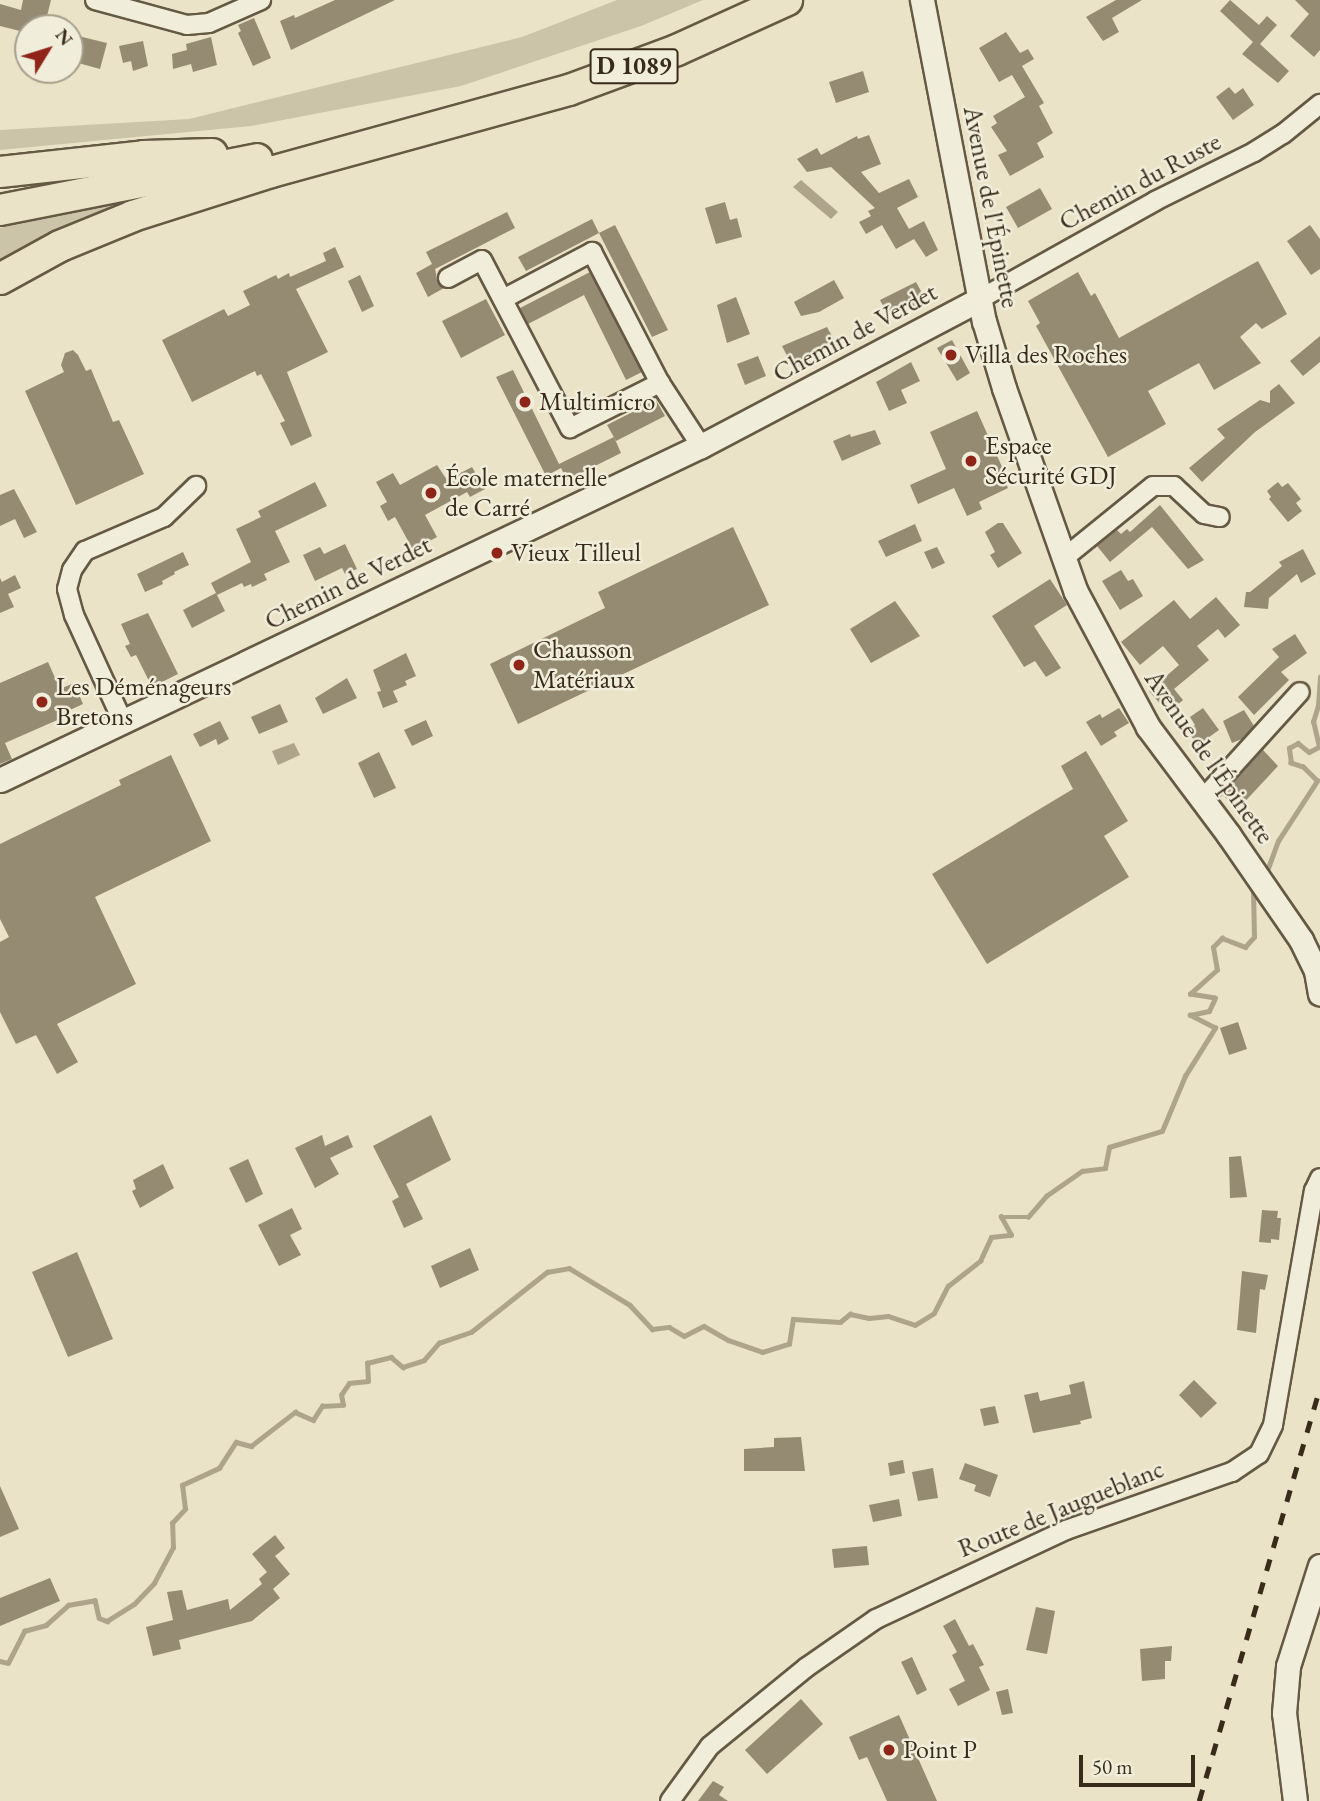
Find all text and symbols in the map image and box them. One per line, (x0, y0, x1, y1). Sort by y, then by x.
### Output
north arrow (14, 14, 84, 84)
text: N (50, 23, 79, 51)
road number: D 1089 (588, 46, 680, 86)
street label: Avenue de l'Épinette (956, 104, 1026, 310)
street label: Chemin du Ruste (1054, 126, 1226, 238)
street label: Chemin de Verdet (768, 277, 942, 389)
place label: Villa des Roches (965, 339, 1127, 371)
marker: Villa des Roches (943, 347, 959, 363)
place label: Multimicro (539, 386, 655, 418)
marker: Multimicro (517, 394, 533, 410)
place label: Espace Sécurité GDJ (985, 430, 1117, 492)
marker: Espace Sécurité GDJ (963, 453, 979, 469)
place label: École maternelle de Carré (445, 462, 607, 524)
marker: École maternelle de Carré (423, 485, 439, 501)
street label: Chemin de Verdet (260, 529, 436, 637)
place label: Vieux Tilleul (511, 537, 641, 569)
marker: Vieux Tilleul (489, 545, 505, 561)
place label: Chausson Matériaux (533, 634, 635, 696)
marker: Chausson Matériaux (511, 657, 527, 673)
street label: Avenue de l'Épinette (1138, 664, 1280, 850)
place label: Les Déménageurs Bretons (56, 671, 231, 732)
marker: Les Déménageurs Bretons (34, 694, 50, 710)
street label: Route de Jaugueblanc (954, 1453, 1168, 1565)
place label: Point P (903, 1734, 977, 1766)
marker: Point P (881, 1742, 897, 1758)
scale bar (1082, 1742, 1198, 1786)
text: 50 m (1092, 1753, 1133, 1780)

